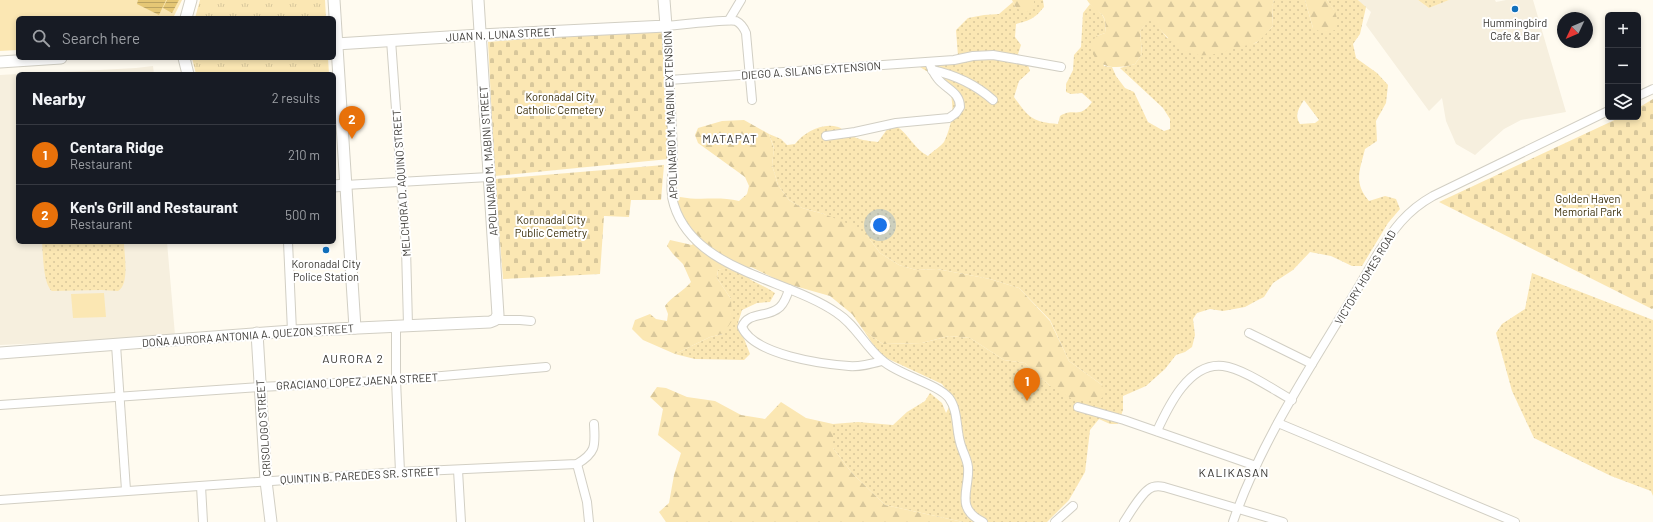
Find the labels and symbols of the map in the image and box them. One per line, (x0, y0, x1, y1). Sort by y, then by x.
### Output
marker: Hummingbird Cafe & Bar (1510, 4, 1520, 14)
north arrow (1557, 12, 1593, 48)
place label: Hummingbird Cafe & Bar (1483, 16, 1547, 42)
street label: JUAN N. LUNA STREET (445, 25, 557, 43)
street label: APOLINARIO M. MABINI EXTENSION (661, 30, 679, 200)
street label: DIEGO A. SILANG EXTENSION (741, 59, 881, 81)
street label: APOLINARIO M. MABINI STREET (476, 85, 500, 237)
park label: Koronadal City Catholic Cemetery (516, 90, 604, 116)
pin: 2 (339, 106, 365, 139)
street label: MELCHORA D. AQUINO STREET (389, 109, 413, 257)
district label: MATAPAT (702, 131, 758, 145)
park label: Golden Haven Memorial Park (1554, 192, 1622, 218)
park label: Koronadal City Public Cemetry (515, 213, 587, 239)
your location (870, 215, 890, 235)
street label: VICTORY HOMES ROAD (1332, 227, 1398, 327)
marker: Koronadal City Police Station (321, 245, 331, 255)
place label: Koronadal City Police Station (292, 257, 360, 283)
street label: DOÑA AURORA ANTONIA A. QUEZON STREET (142, 321, 354, 349)
district label: AURORA 2 (322, 351, 384, 365)
pin: 1 (1014, 368, 1040, 401)
street label: GRACIANO LOPEZ JAENA STREET (276, 370, 438, 392)
street label: CRISOLOGO STREET (253, 379, 273, 477)
street label: QUINTIN B. PAREDES SR. STREET (280, 464, 440, 486)
district label: KALIKASAN (1199, 465, 1269, 479)

